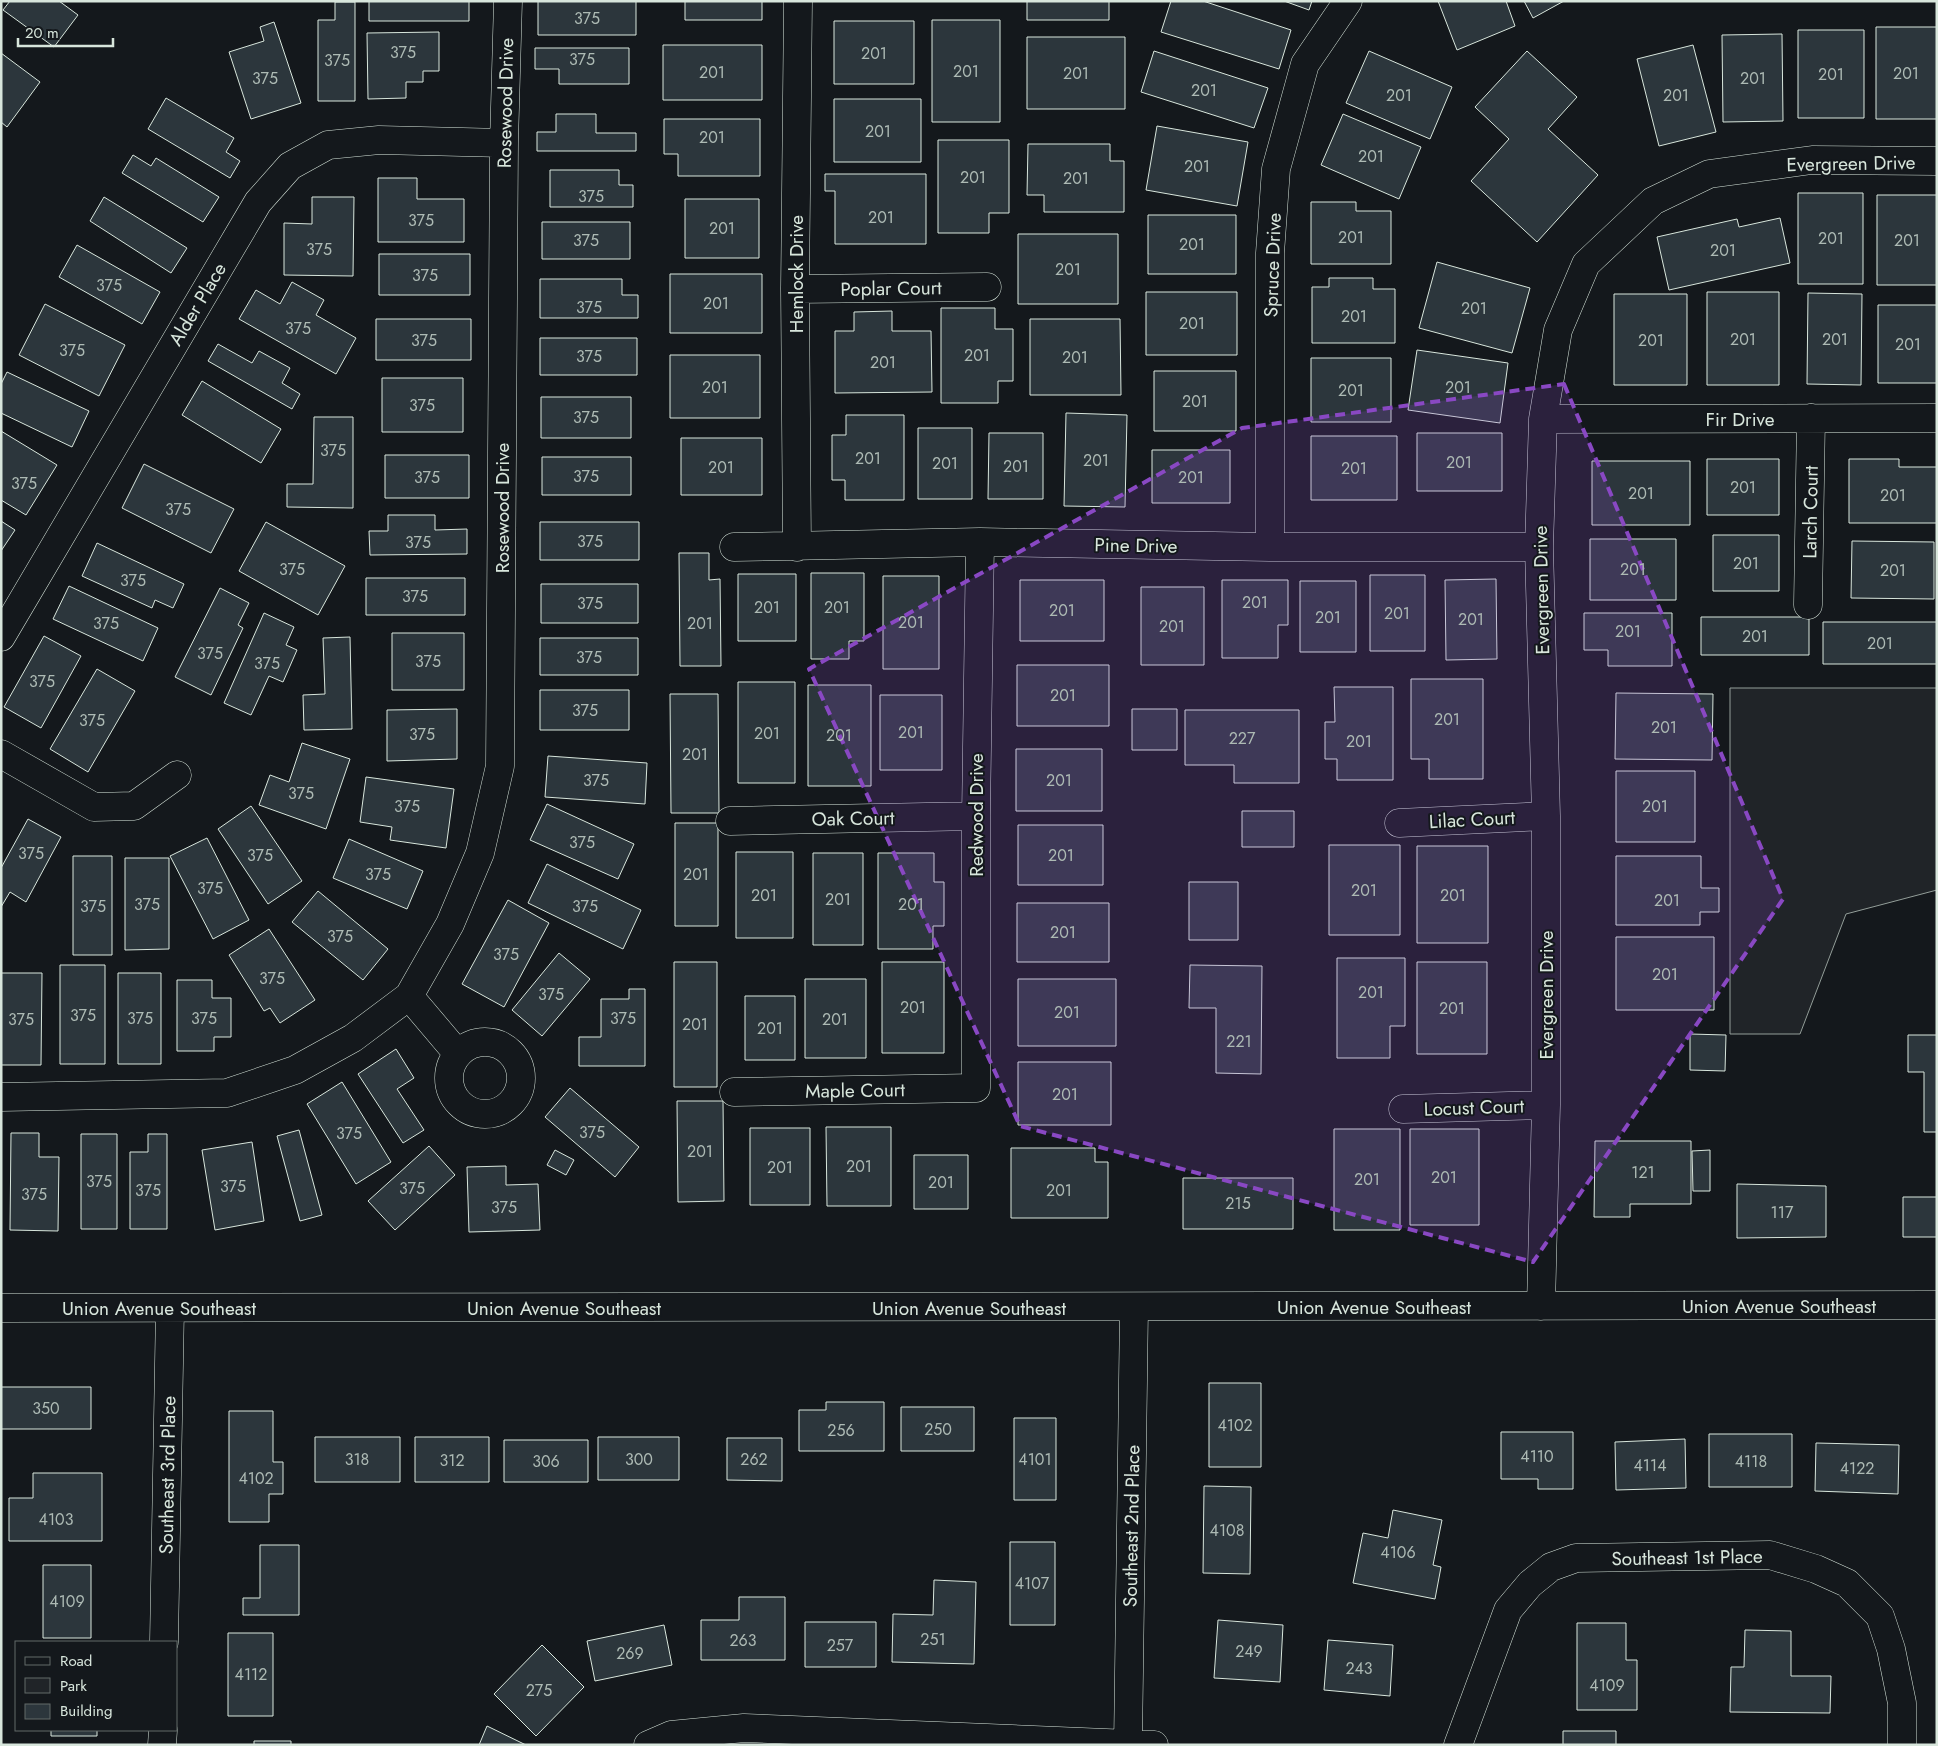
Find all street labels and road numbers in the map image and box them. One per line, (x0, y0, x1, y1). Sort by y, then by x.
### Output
street label: Rosewood Drive (491, 37, 520, 168)
street label: Evergreen Drive (1786, 149, 1916, 178)
street label: Spruce Drive (1257, 212, 1288, 318)
street label: Hemlock Drive (783, 215, 810, 333)
street label: Alder Place (162, 257, 233, 351)
street label: Poplar Court (840, 274, 942, 303)
street label: Fir Drive (1706, 406, 1775, 433)
street label: Rosewood Drive (489, 443, 516, 573)
street label: Larch Court (1796, 465, 1825, 559)
street label: Evergreen Drive (1527, 525, 1556, 655)
street label: Pine Drive (1094, 531, 1178, 560)
street label: Redwood Drive (963, 753, 990, 877)
street label: Oak Court (811, 804, 895, 833)
street label: Lilac Court (1428, 804, 1516, 835)
street label: Evergreen Drive (1533, 930, 1560, 1060)
street label: Maple Court (805, 1076, 906, 1105)
street label: Locust Court (1423, 1092, 1525, 1123)
street label: Union Avenue Southeast (1682, 1293, 1877, 1320)
street label: Union Avenue Southeast (1277, 1294, 1472, 1321)
street label: Union Avenue Southeast (62, 1295, 257, 1322)
street label: Union Avenue Southeast (467, 1295, 662, 1322)
street label: Union Avenue Southeast (872, 1295, 1067, 1322)
street label: Southeast 3rd Place (153, 1395, 182, 1554)
street label: Southeast 2nd Place (1117, 1444, 1146, 1607)
street label: Southeast 1st Place (1611, 1543, 1763, 1572)

